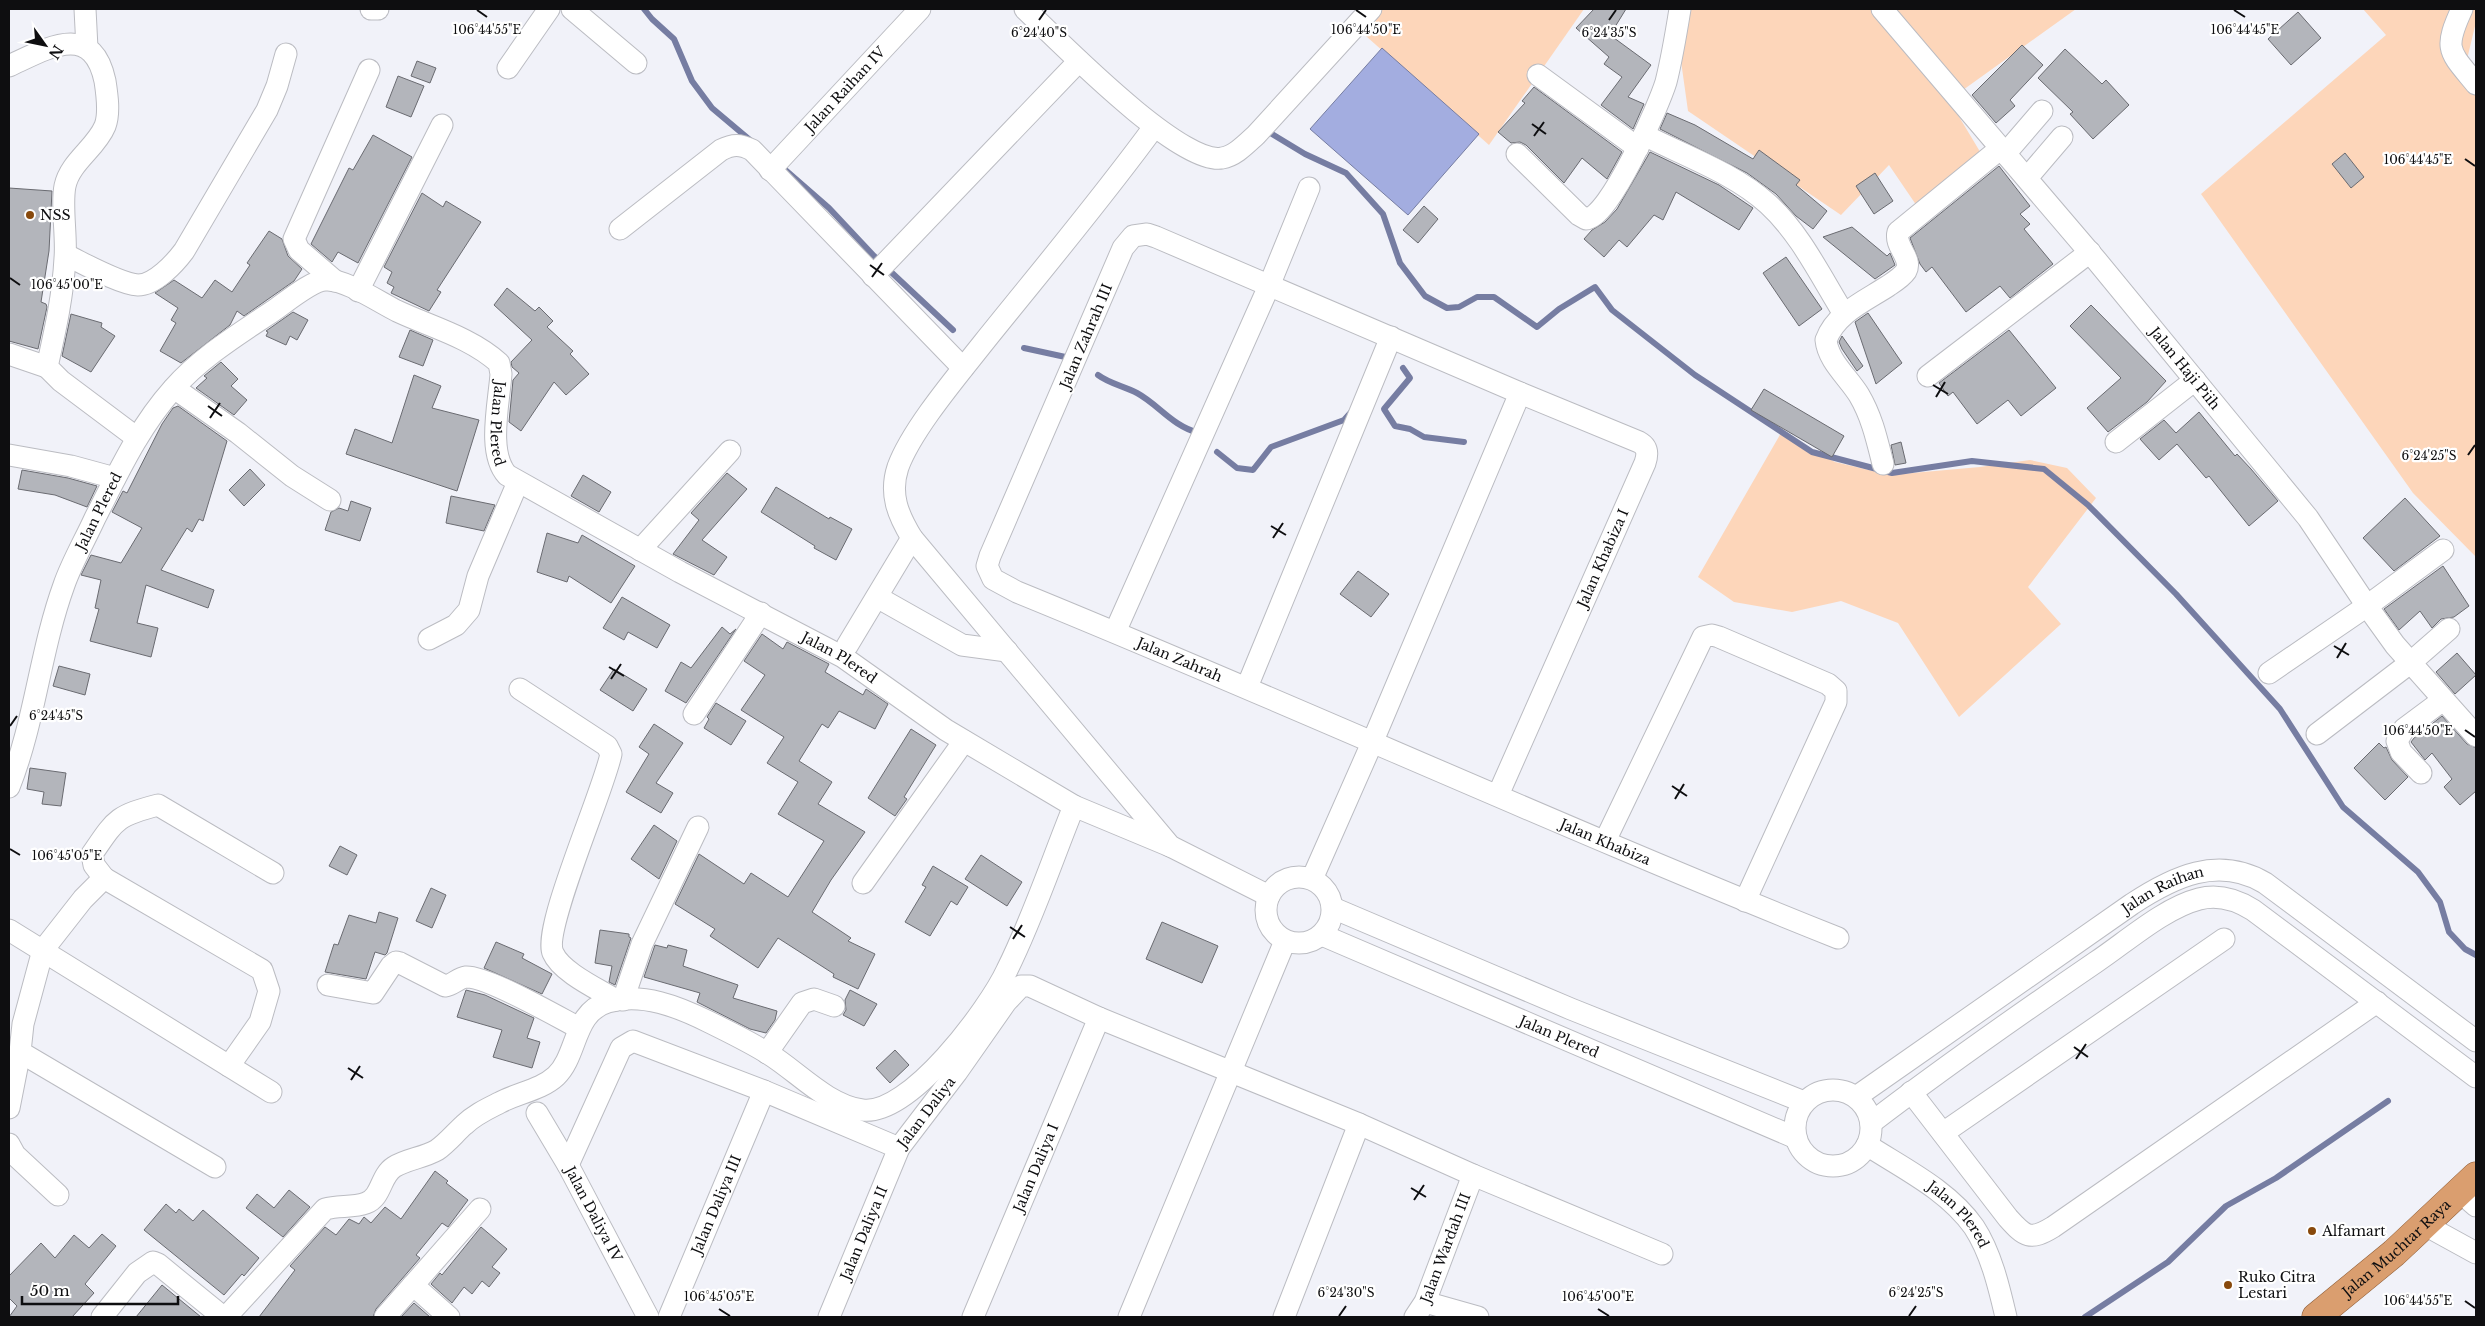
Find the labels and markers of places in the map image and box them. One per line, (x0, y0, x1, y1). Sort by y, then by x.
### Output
place label: NSS (40, 206, 71, 224)
marker: NSS (24, 209, 36, 221)
place label: Alfamart (2321, 1222, 2386, 1240)
marker: Alfamart (2306, 1225, 2318, 1237)
place label: Ruko Citra Lestari (2238, 1268, 2316, 1302)
marker: Ruko Citra Lestari (2222, 1279, 2234, 1291)

